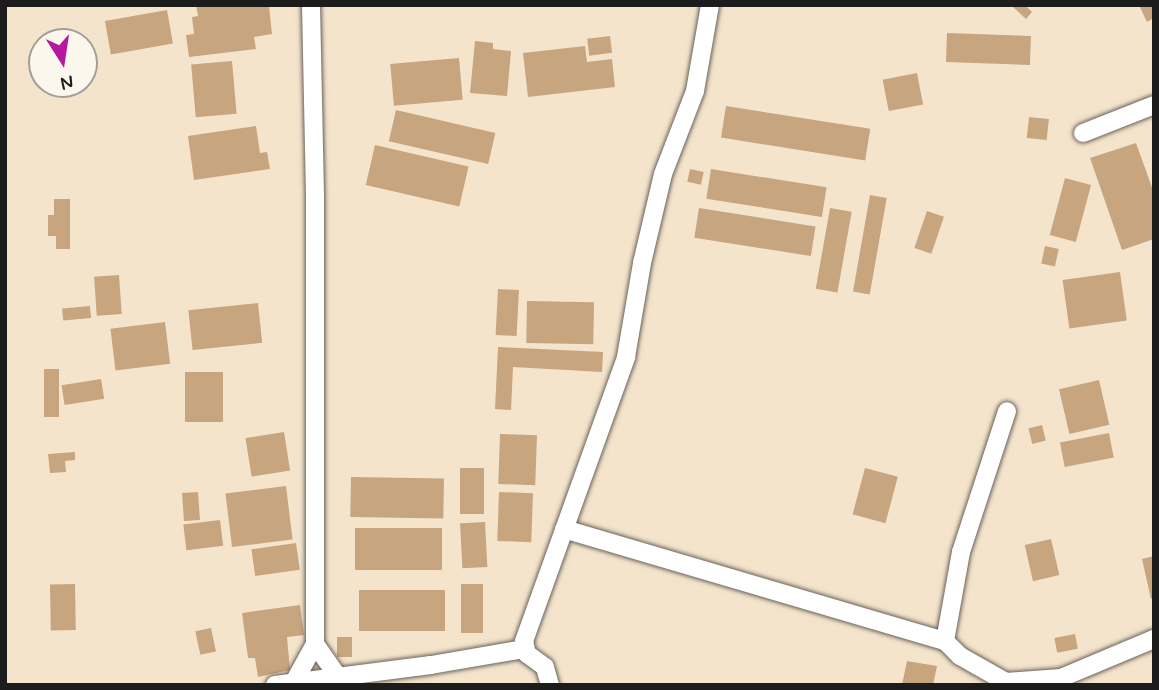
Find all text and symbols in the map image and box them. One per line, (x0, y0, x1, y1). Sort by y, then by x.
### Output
north arrow (28, 28, 98, 98)
text: N (58, 69, 76, 96)

